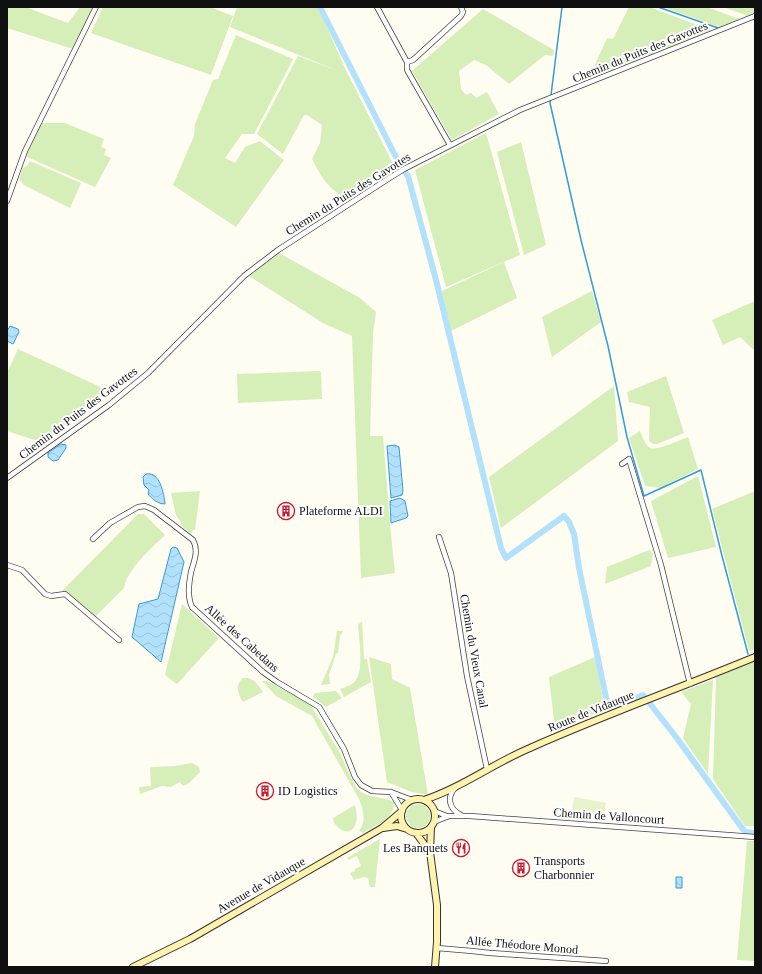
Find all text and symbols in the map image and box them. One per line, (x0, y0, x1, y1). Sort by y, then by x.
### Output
street label: Chemin du Puits des Gavottes (570, 18, 710, 86)
street label: Chemin du Puits des Gavottes (283, 150, 413, 238)
street label: Chemin du Puits des Gavottes (16, 364, 140, 462)
building icon: Plateforme ALDI (276, 501, 296, 521)
place label: Plateforme ALDI (299, 504, 383, 518)
street label: Chemin du Vieux Canal (457, 593, 491, 710)
street label: Allée des Cabedans (202, 601, 282, 675)
street label: Route de Vidauque (546, 687, 636, 735)
building icon: ID Logistics (255, 781, 275, 801)
place label: ID Logistics (278, 784, 338, 798)
street label: Chemin de Valloncourt (553, 805, 666, 827)
restaurant icon: Les Banquets (451, 838, 471, 858)
place label: Les Banquets (383, 841, 448, 855)
street label: Avenue de Vidauque (214, 854, 308, 916)
place label: Transports Charbonnier (534, 854, 594, 882)
building icon: Transports Charbonnier (511, 858, 531, 878)
street label: Allée Théodore Monod (465, 933, 579, 957)

